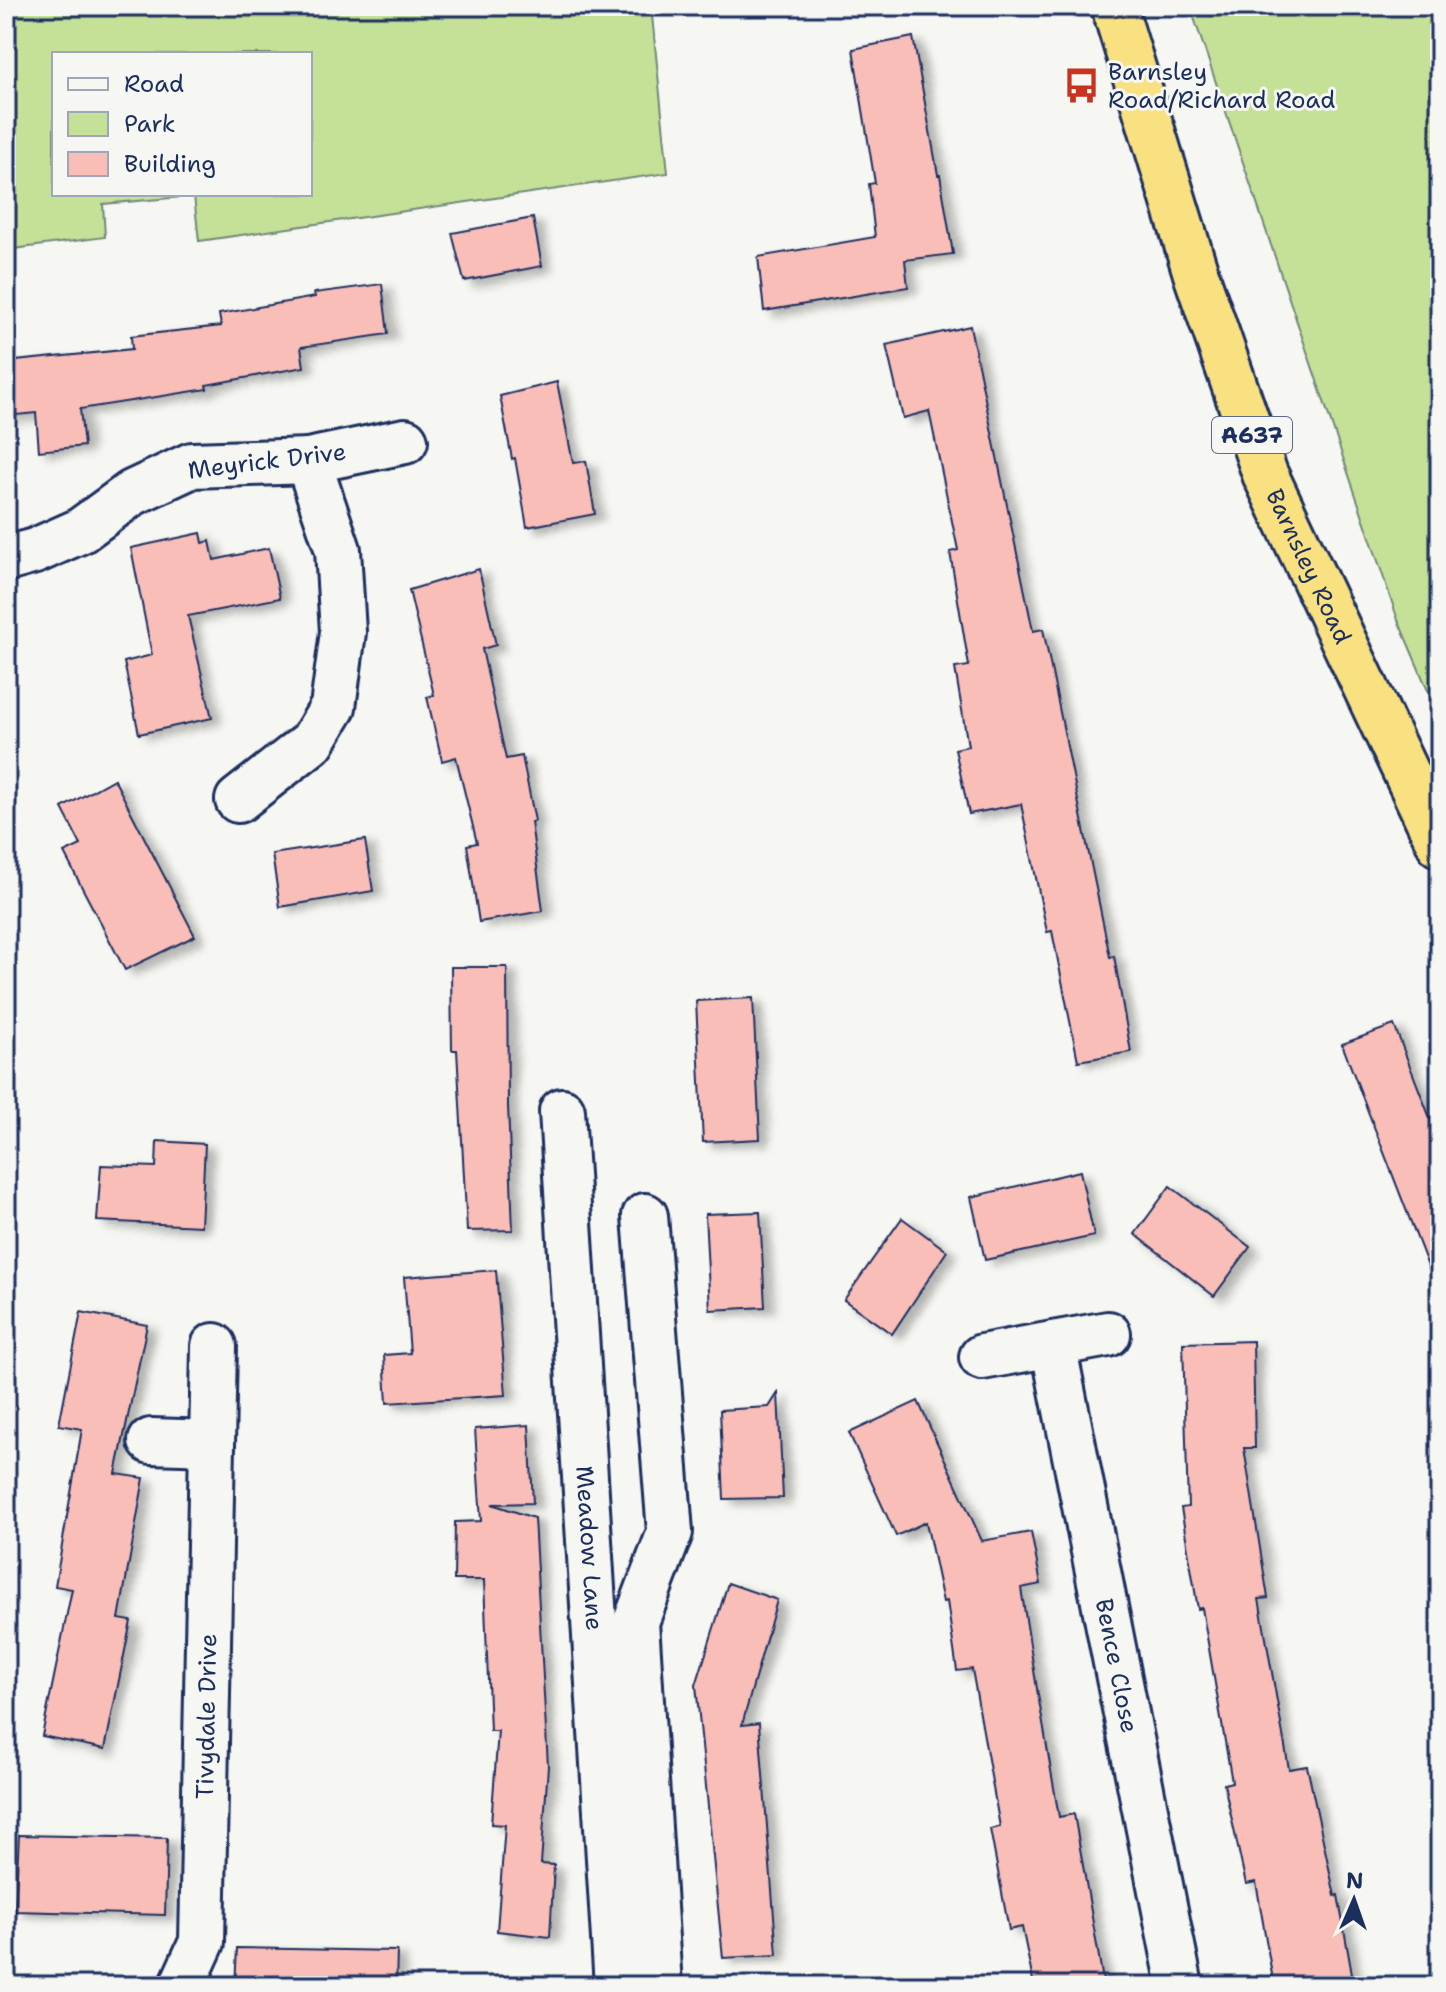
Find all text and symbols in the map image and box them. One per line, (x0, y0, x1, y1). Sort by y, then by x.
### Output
legend (52, 52, 312, 196)
place label: Barnsley Road/Richard Road (1108, 56, 1335, 116)
bus stop icon: Barnsley Road/Richard Road (1063, 67, 1101, 105)
text: Road (124, 68, 184, 100)
text: Park (124, 108, 176, 140)
text: Building (124, 148, 216, 180)
road number: A637 (1212, 417, 1292, 453)
street label: Meyrick Drive (186, 435, 348, 487)
street label: Barnsley Road (1258, 484, 1359, 649)
street label: Meadow Lane (568, 1465, 611, 1632)
street label: Bence Close (1088, 1596, 1146, 1736)
street label: Tivydale Drive (189, 1633, 224, 1800)
north arrow (1314, 1860, 1394, 1940)
text: N (1345, 1866, 1364, 1895)

